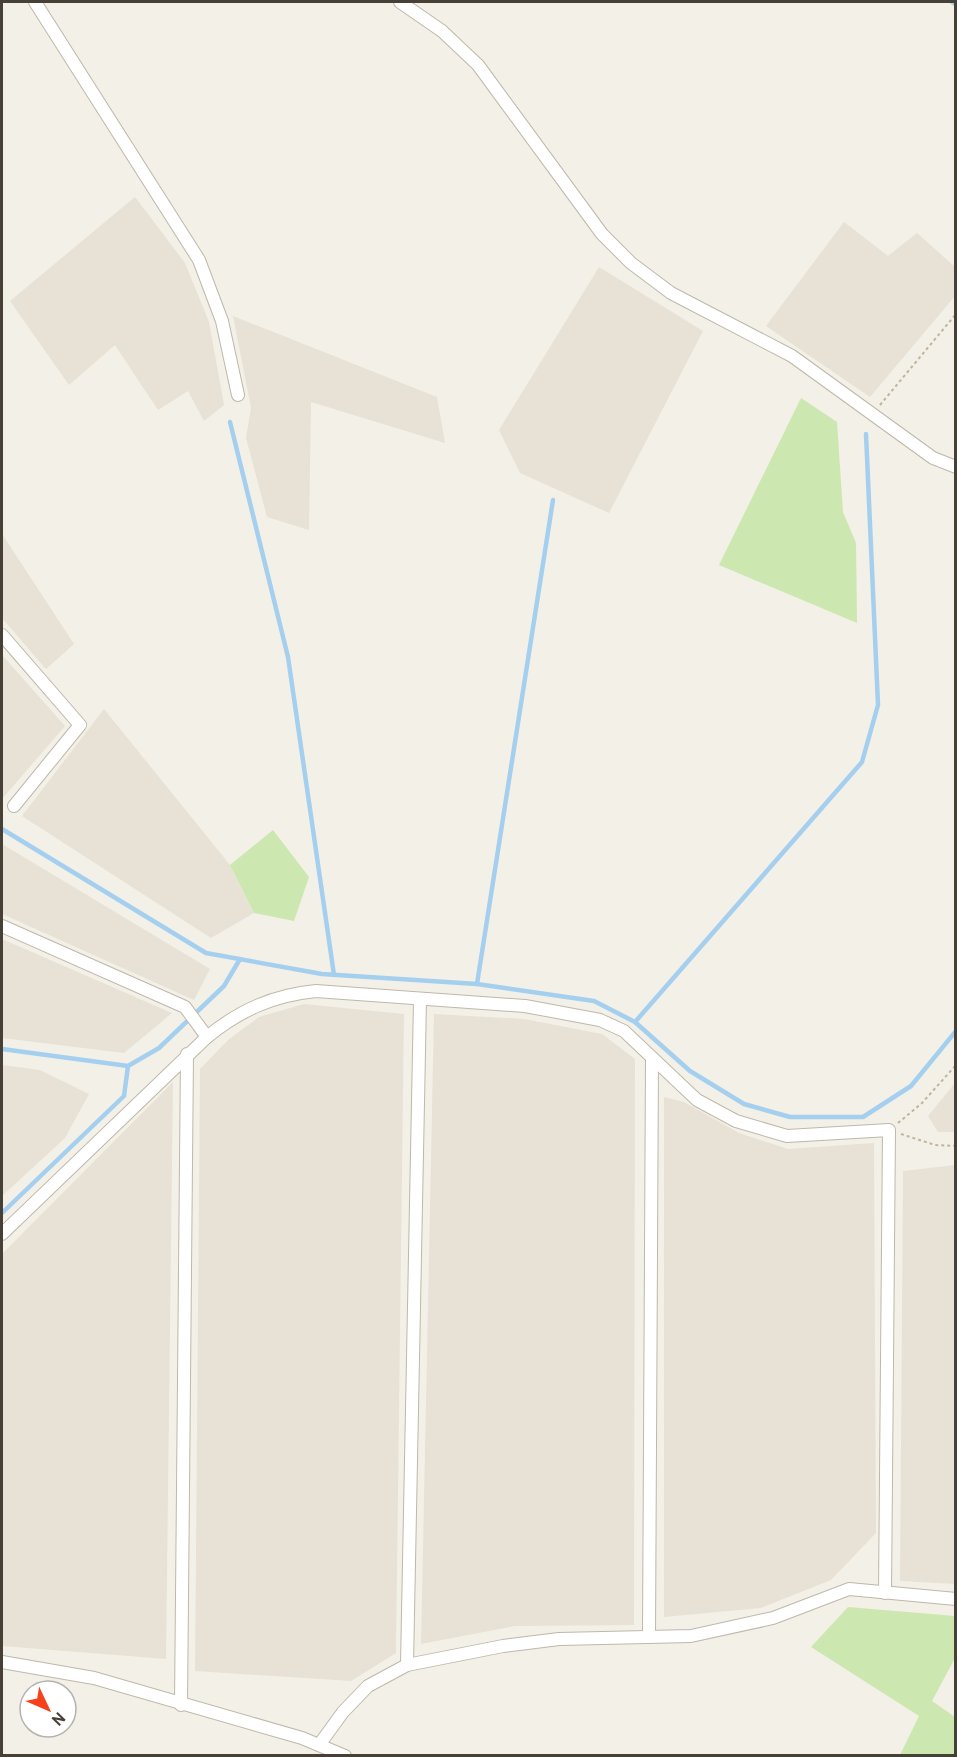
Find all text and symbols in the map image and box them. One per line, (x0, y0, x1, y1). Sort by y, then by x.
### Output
north arrow (18, 1679, 78, 1739)
text: N (46, 1707, 69, 1729)

